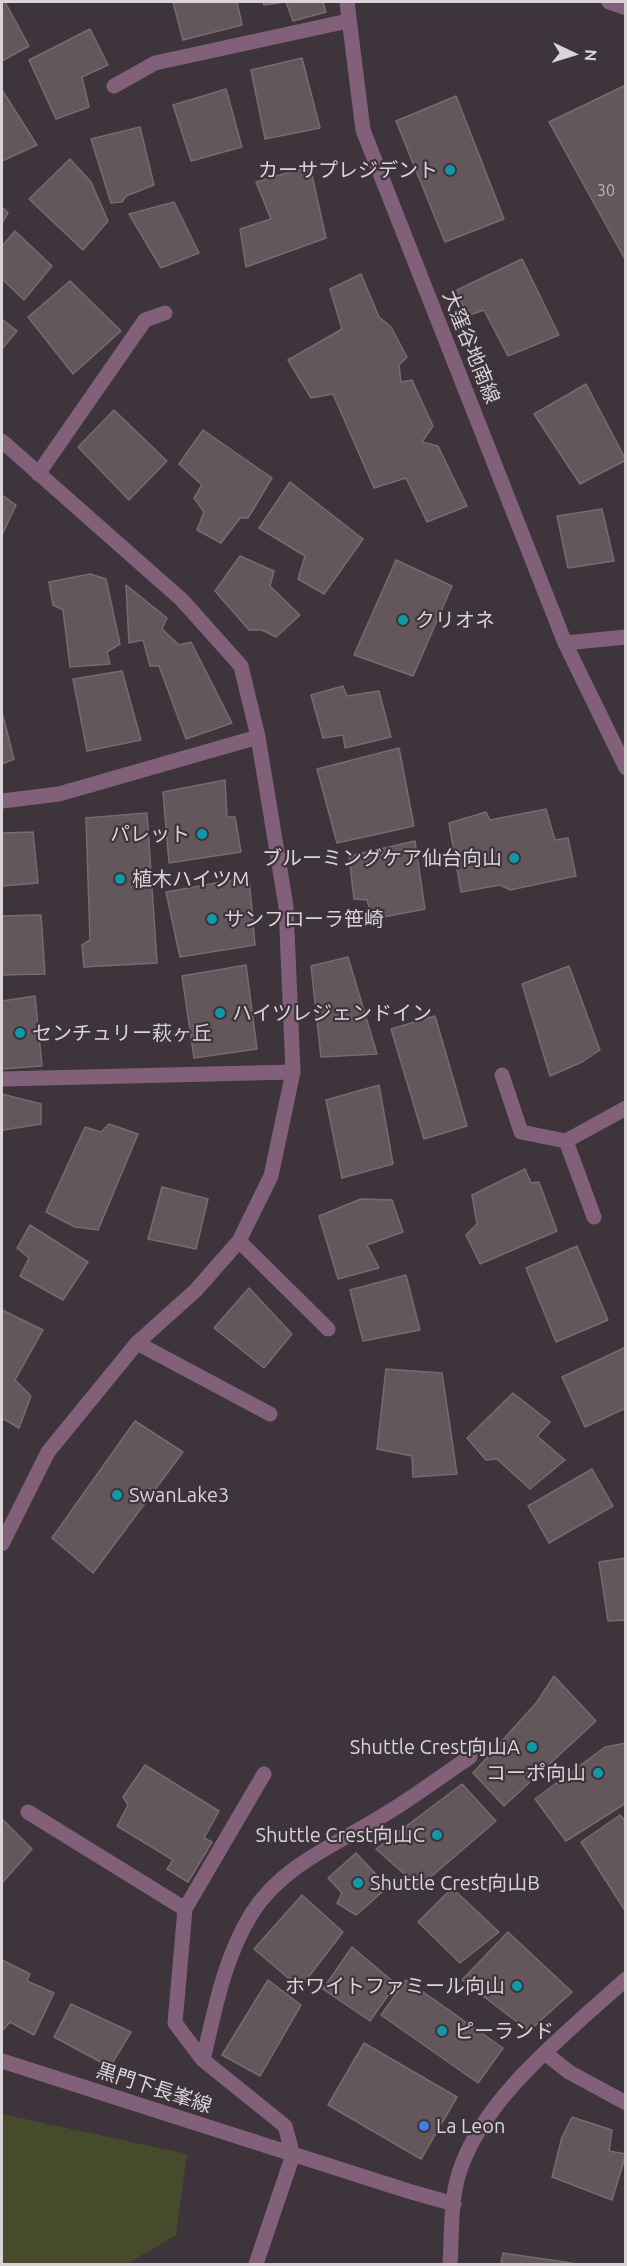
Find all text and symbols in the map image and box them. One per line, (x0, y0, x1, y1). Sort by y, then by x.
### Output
north arrow (543, 24, 603, 84)
text: N (582, 49, 600, 62)
place label: カーサプレジデント (258, 158, 438, 182)
marker: カーサプレジデント (443, 163, 457, 177)
house number: 30 (597, 181, 615, 201)
street label: 大窪谷地南線 (437, 287, 505, 407)
place label: クリオネ (415, 608, 495, 632)
marker: クリオネ (396, 613, 410, 627)
place label: パレット (110, 822, 190, 846)
marker: パレット (195, 827, 209, 841)
place label: ブルーミングケア仙台向山 (262, 846, 502, 870)
marker: ブルーミングケア仙台向山 (507, 851, 521, 865)
place label: 植木ハイツM (132, 867, 249, 891)
marker: 植木ハイツM (113, 872, 127, 886)
place label: サンフローラ笹崎 (224, 907, 384, 931)
marker: サンフローラ笹崎 (205, 912, 219, 926)
place label: ハイツレジェンドイン (232, 1001, 432, 1025)
marker: ハイツレジェンドイン (213, 1006, 227, 1020)
place label: センチュリー萩ヶ丘 (32, 1021, 212, 1045)
marker: センチュリー萩ヶ丘 (13, 1026, 27, 1040)
place label: SwanLake3 (129, 1483, 229, 1507)
marker: SwanLake3 (110, 1488, 124, 1502)
place label: Shuttle Crest向山A (350, 1735, 520, 1759)
marker: Shuttle Crest向山A (525, 1740, 539, 1754)
place label: コーポ向山 (486, 1761, 586, 1785)
marker: コーポ向山 (591, 1766, 605, 1780)
place label: Shuttle Crest向山C (255, 1823, 425, 1847)
marker: Shuttle Crest向山C (430, 1828, 444, 1842)
place label: Shuttle Crest向山B (370, 1871, 540, 1895)
marker: Shuttle Crest向山B (351, 1876, 365, 1890)
place label: ホワイトファミール向山 (285, 1974, 505, 1998)
marker: ホワイトファミール向山 (510, 1979, 524, 1993)
place label: ピーランド (454, 2019, 554, 2043)
marker: ピーランド (435, 2024, 449, 2038)
street label: 黒門下長峯線 (93, 2058, 215, 2118)
place label: La Leon (436, 2114, 505, 2138)
marker: La Leon (417, 2119, 431, 2133)

